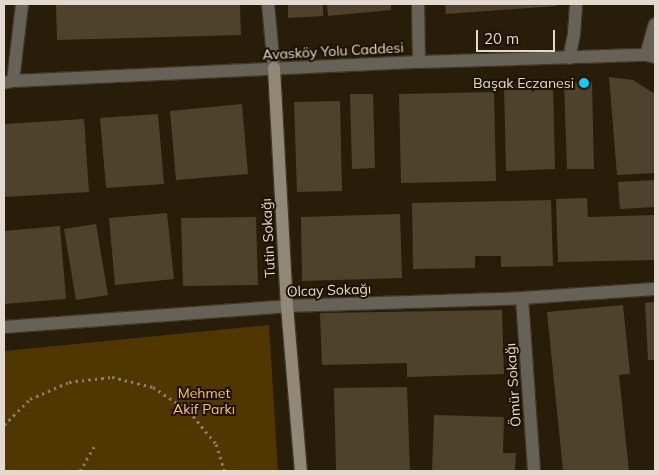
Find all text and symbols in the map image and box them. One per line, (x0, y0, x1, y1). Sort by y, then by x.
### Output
scale bar (479, 20, 558, 52)
text: 20 m (484, 29, 519, 48)
street label: Avasköy Yolu Caddesi (262, 39, 404, 63)
place label: Başak Eczanesi (473, 75, 574, 91)
marker: Başak Eczanesi (578, 77, 590, 89)
street label: Tutin Sokağı (258, 198, 278, 278)
street label: Olcay Sokağı (287, 280, 371, 300)
street label: Ömür Sokağı (502, 343, 524, 427)
park label: Mehmet Akif Parkı (173, 385, 235, 418)

